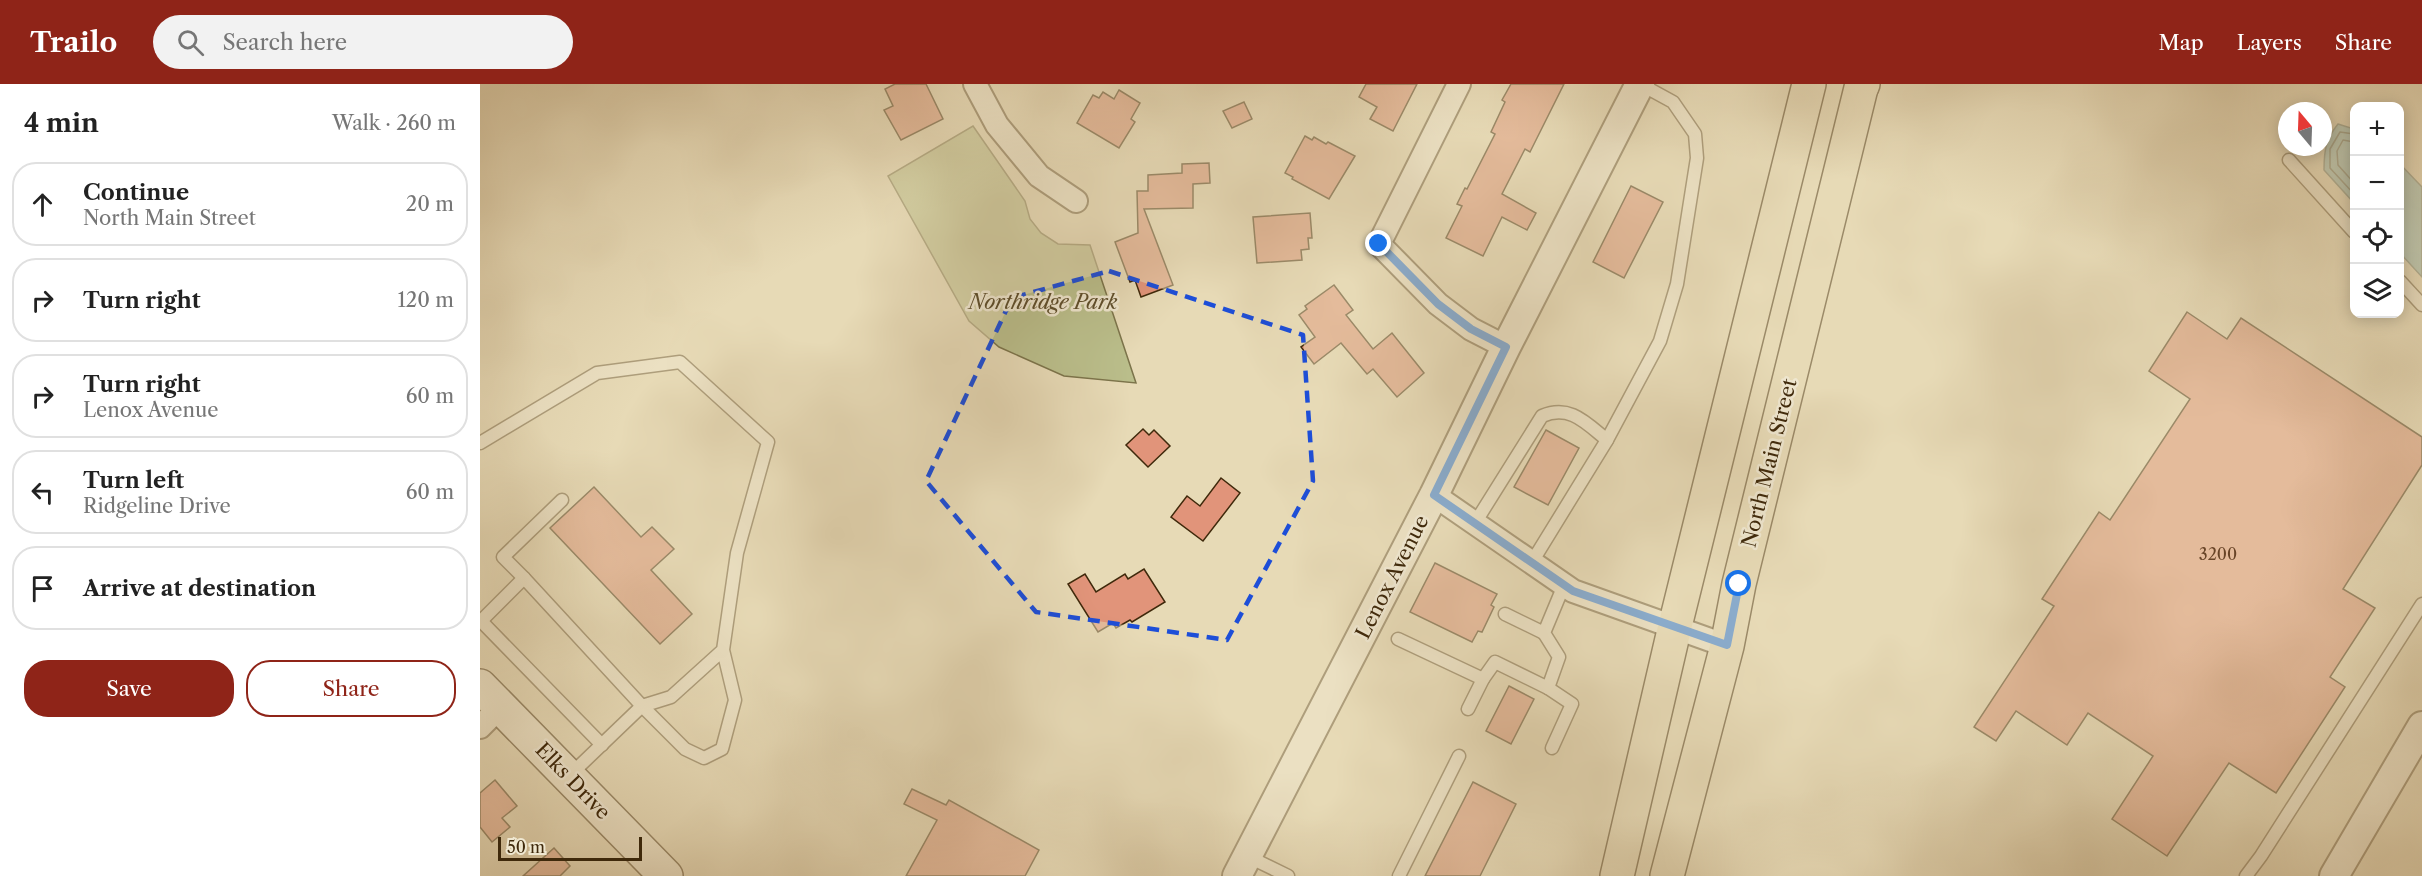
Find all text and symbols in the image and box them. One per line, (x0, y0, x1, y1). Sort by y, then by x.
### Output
search box (153, 15, 573, 69)
text: Trailo (30, 25, 117, 59)
icon: search (174, 26, 207, 59)
text: Search here (222, 29, 347, 56)
text: Map (2159, 30, 2204, 55)
text: Layers (2237, 30, 2302, 55)
text: Share (2335, 30, 2392, 55)
north arrow (2278, 102, 2332, 156)
map controls (2350, 102, 2404, 318)
button: + (2350, 102, 2404, 156)
text: 4 min (24, 107, 99, 139)
text: Walk · 260 m (332, 111, 456, 135)
button: − (2350, 156, 2404, 210)
text: Continue (83, 179, 189, 206)
icon: ahead (26, 188, 59, 221)
text: 20 m (406, 192, 454, 216)
text: North Main Street (83, 206, 256, 230)
button: locate (2350, 210, 2404, 264)
route end (1365, 230, 1391, 256)
button: layers (2350, 264, 2404, 318)
icon: right (26, 284, 59, 317)
text: Turn right (83, 287, 201, 314)
text: 120 m (397, 288, 454, 312)
park label: Northridge Park (967, 290, 1118, 314)
text: Turn right (83, 371, 201, 398)
street label: North Main Street (1736, 376, 1802, 550)
icon: right (26, 380, 59, 413)
text: 60 m (406, 384, 454, 408)
text: Lenox Avenue (83, 398, 219, 422)
text: Turn left (83, 467, 184, 494)
icon: left (26, 476, 59, 509)
text: 60 m (406, 480, 454, 504)
text: Ridgeline Drive (83, 494, 231, 518)
street label: Lenox Avenue (1351, 511, 1433, 643)
house number: 3200 (2199, 544, 2237, 564)
route start (1725, 570, 1751, 596)
icon: arrive (26, 572, 59, 605)
text: Arrive at destination (83, 575, 316, 602)
button: Save (24, 660, 234, 717)
button: Share (246, 660, 456, 717)
street label: Elks Drive (531, 738, 615, 824)
scale bar (498, 834, 642, 862)
text: 50 m (507, 837, 545, 857)

